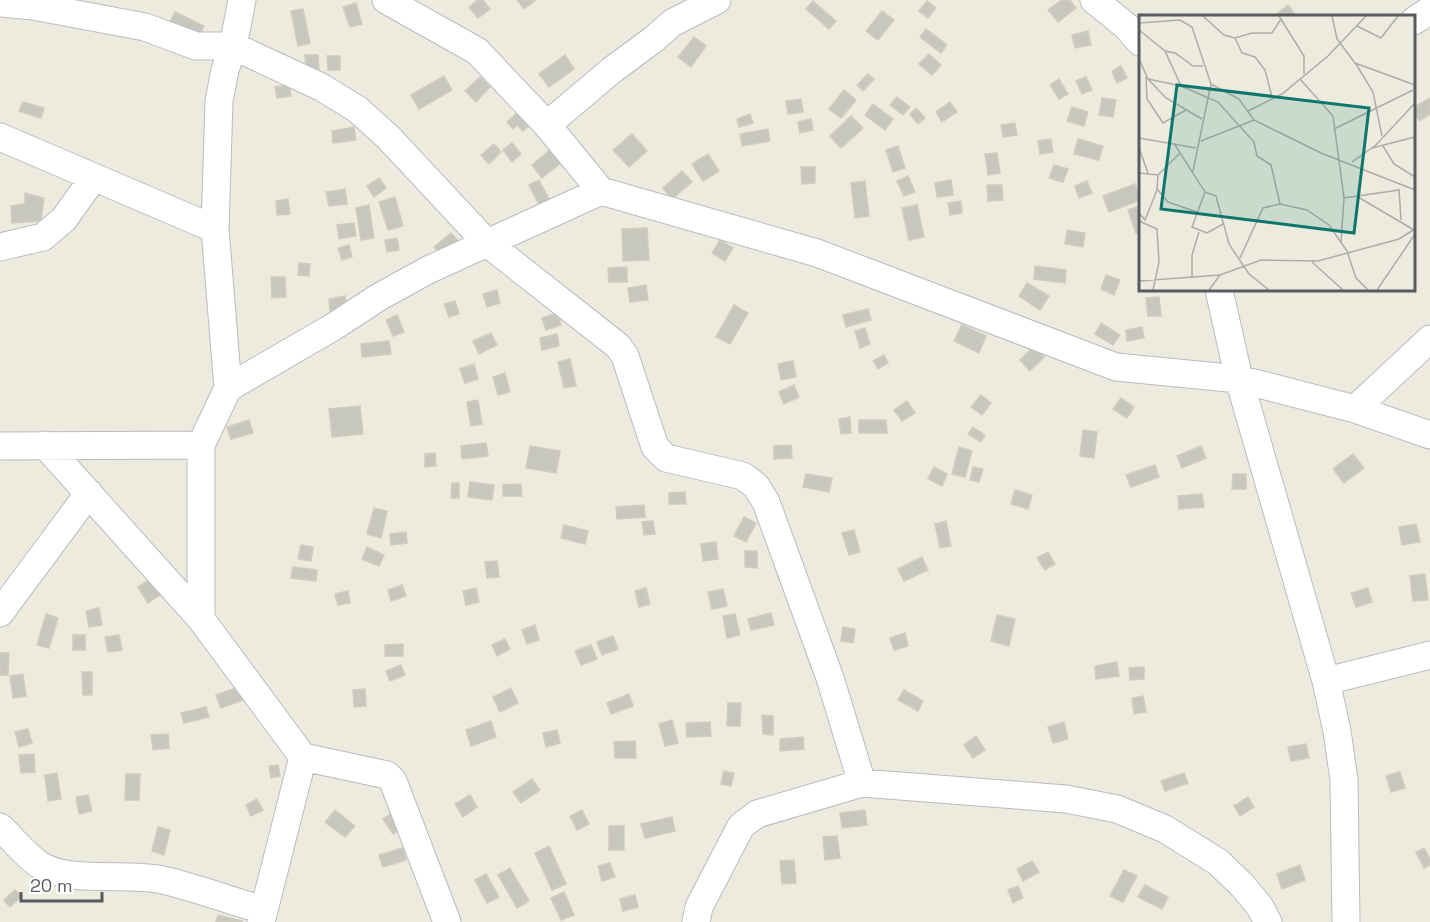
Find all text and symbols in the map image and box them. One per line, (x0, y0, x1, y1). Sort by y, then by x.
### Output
inset map (1139, 15, 1415, 291)
scale bar (21, 865, 102, 903)
text: 20 m (30, 874, 73, 897)

